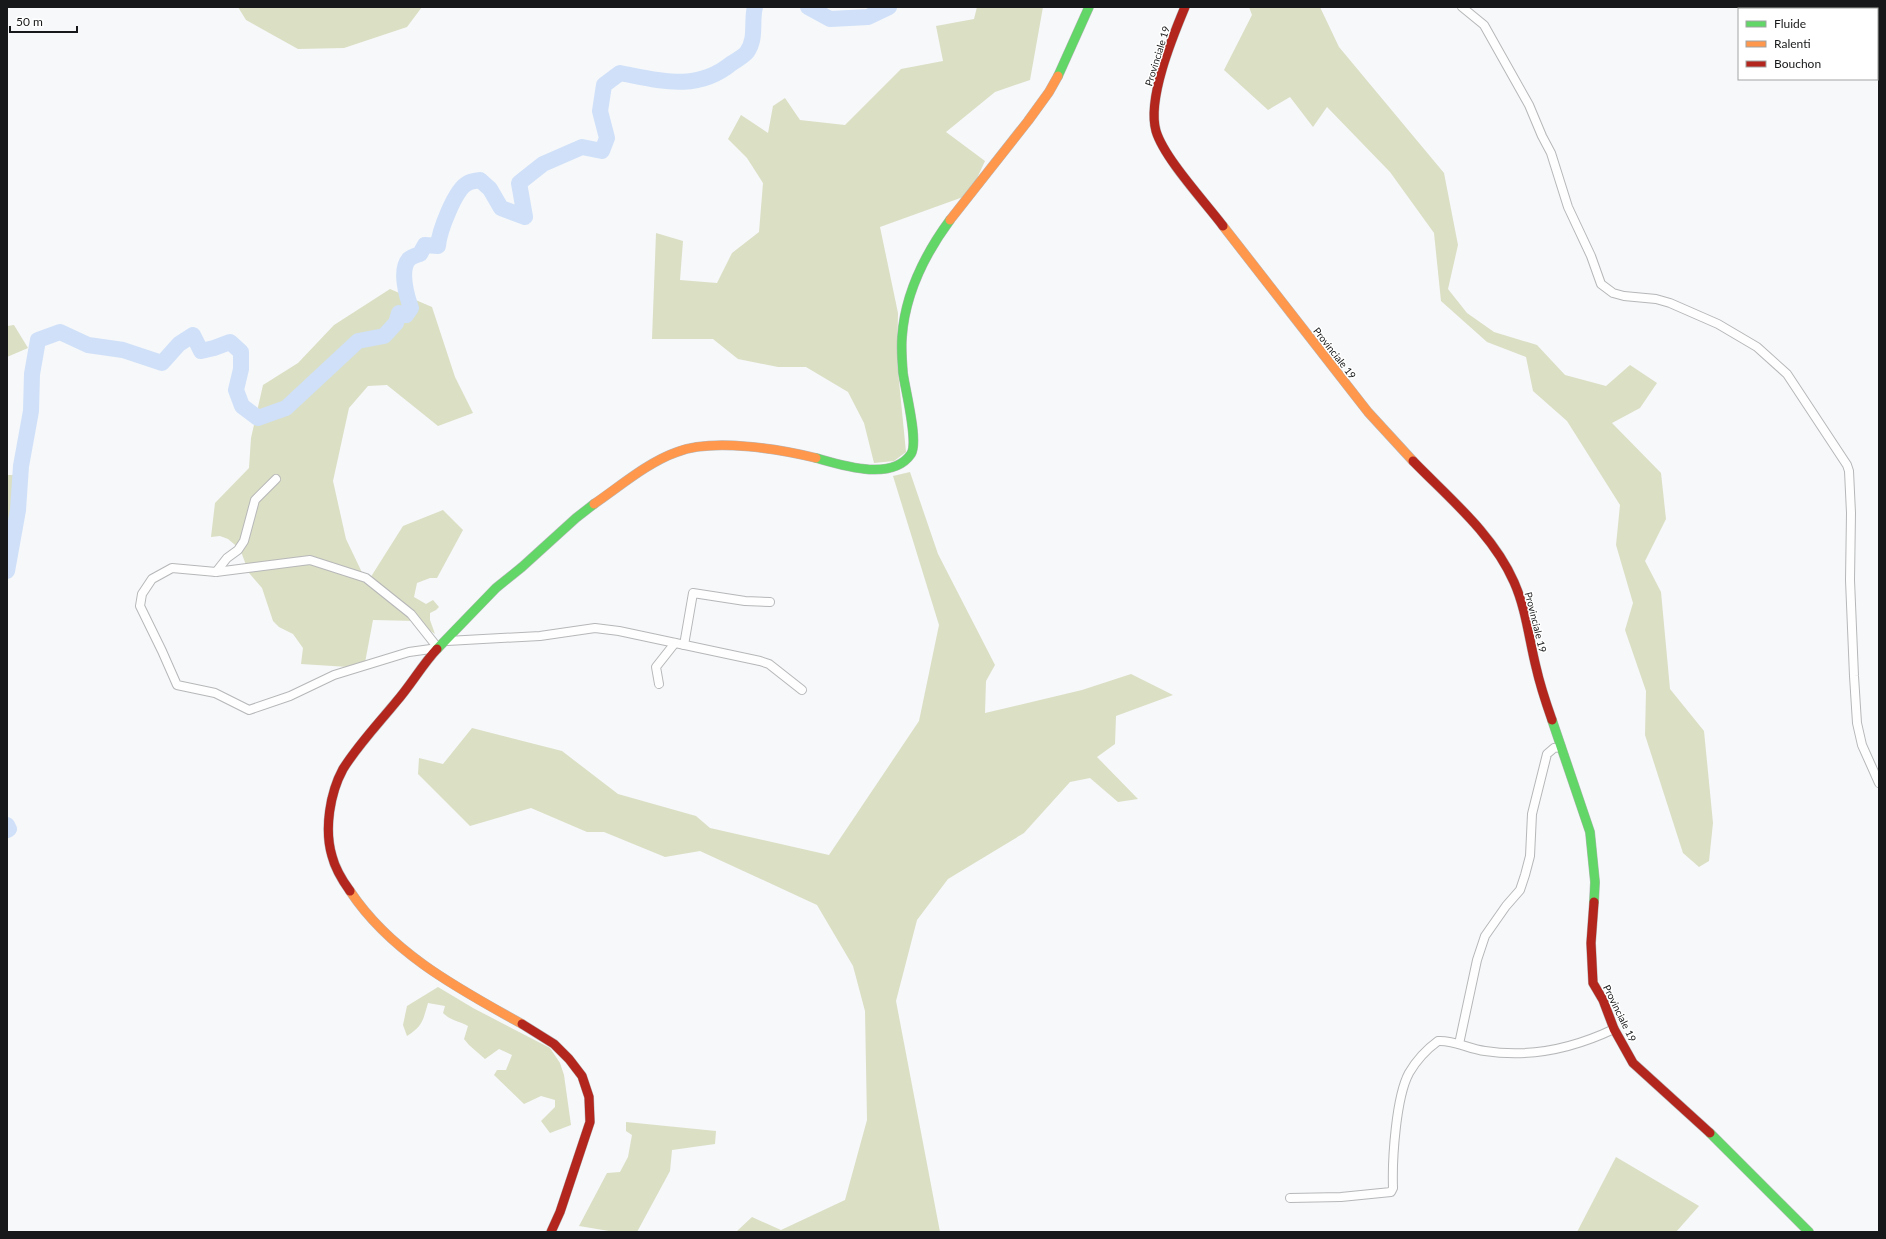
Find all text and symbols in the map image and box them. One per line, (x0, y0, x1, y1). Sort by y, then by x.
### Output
scale bar (10, 8, 77, 34)
legend (1738, 8, 1878, 80)
text: 50 m (16, 14, 43, 29)
text: Fluide (1774, 16, 1806, 31)
street label: Provinciale 19 (1142, 24, 1172, 87)
text: Ralenti (1774, 36, 1811, 51)
text: Bouchon (1774, 56, 1821, 71)
street label: Provinciale 19 (1311, 325, 1359, 381)
street label: Provinciale 19 (1523, 590, 1549, 654)
street label: Provinciale 19 (1601, 983, 1639, 1044)

